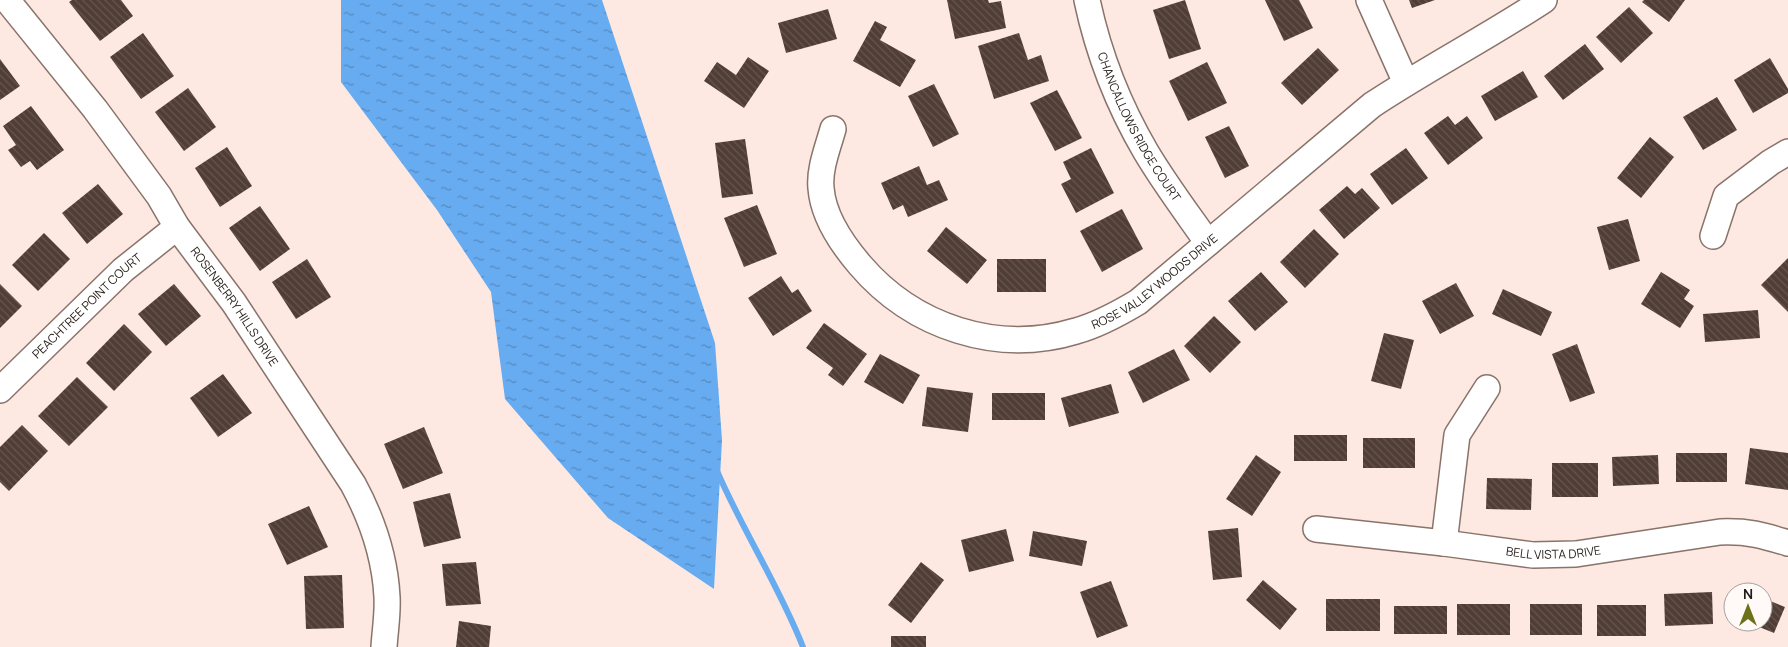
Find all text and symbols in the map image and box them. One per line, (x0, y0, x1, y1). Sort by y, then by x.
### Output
street label: CHANCALLOWS RIDGE COURT (1094, 50, 1185, 205)
street label: ROSE VALLEY WOODS DRIVE (1089, 229, 1221, 333)
street label: ROSENBERRY HILLS DRIVE (187, 243, 282, 370)
street label: PEACHTREE POINT COURT (28, 249, 146, 362)
street label: BELL VISTA DRIVE (1505, 541, 1602, 563)
north arrow (1723, 582, 1773, 632)
text: N (1743, 584, 1753, 603)

